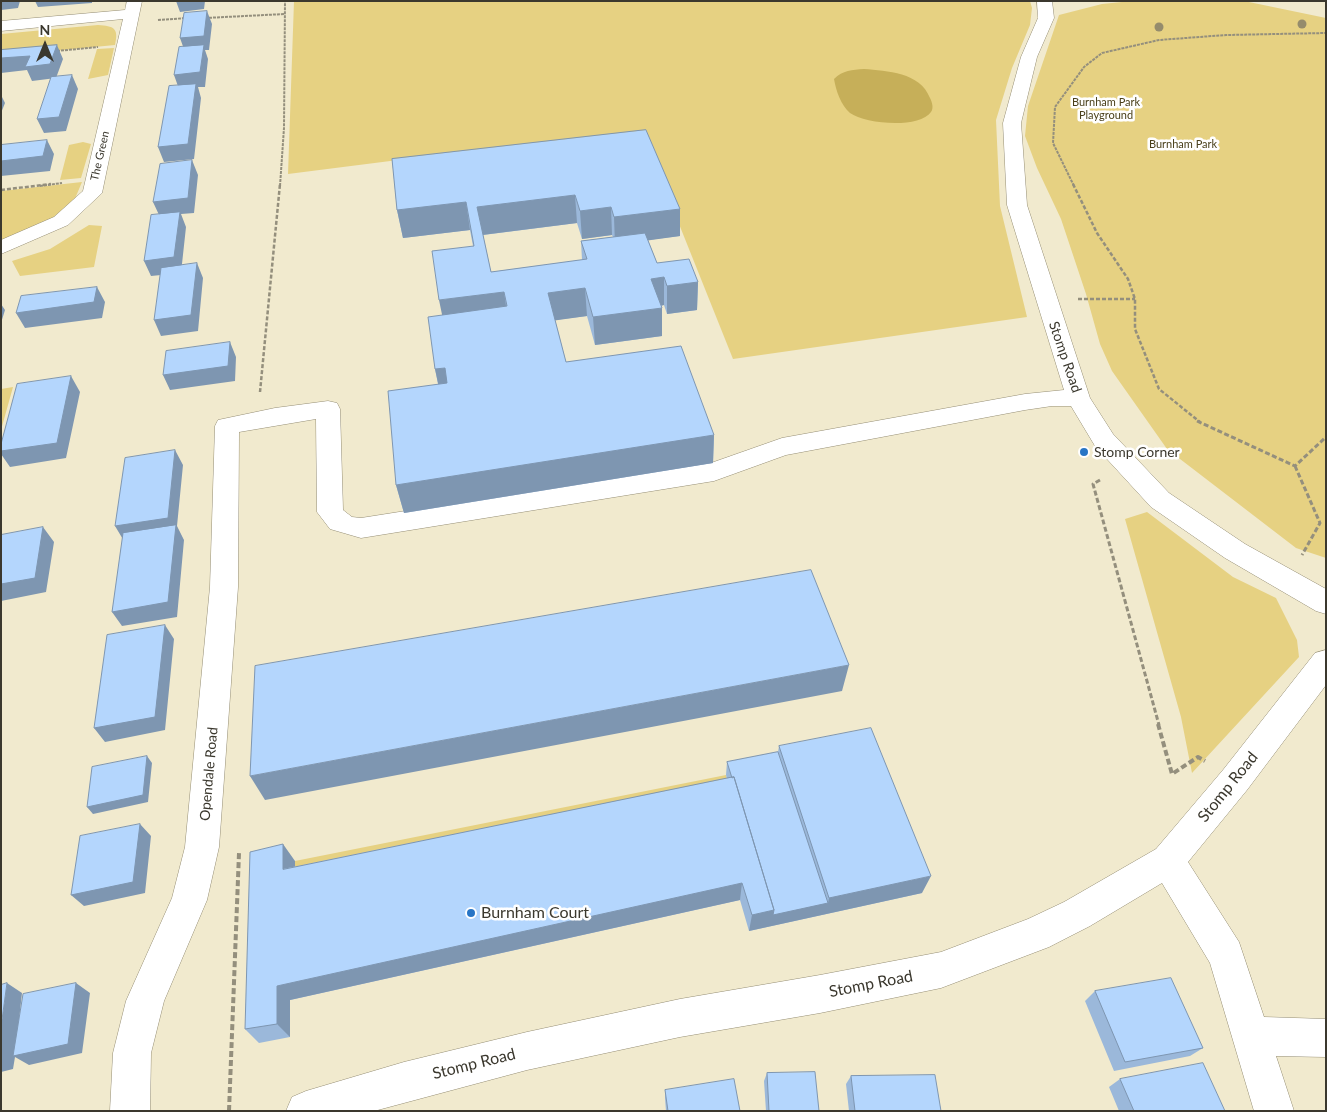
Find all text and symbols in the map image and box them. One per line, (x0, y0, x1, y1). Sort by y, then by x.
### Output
north arrow (20, 20, 70, 70)
text: N (40, 21, 50, 38)
park label: Burnham Park Playground (1072, 95, 1140, 121)
street label: The Green (88, 130, 112, 182)
park label: Burnham Park (1149, 137, 1217, 151)
street label: Stomp Road (1045, 319, 1085, 395)
place label: Stomp Corner (1094, 444, 1180, 460)
marker: Stomp Corner (1078, 446, 1090, 458)
street label: Opendale Road (197, 726, 221, 822)
street label: Stomp Road (1194, 748, 1262, 826)
place label: Burnham Court (481, 903, 589, 923)
marker: Burnham Court (465, 907, 477, 919)
street label: Stomp Road (828, 966, 914, 1002)
street label: Stomp Road (431, 1044, 517, 1084)

